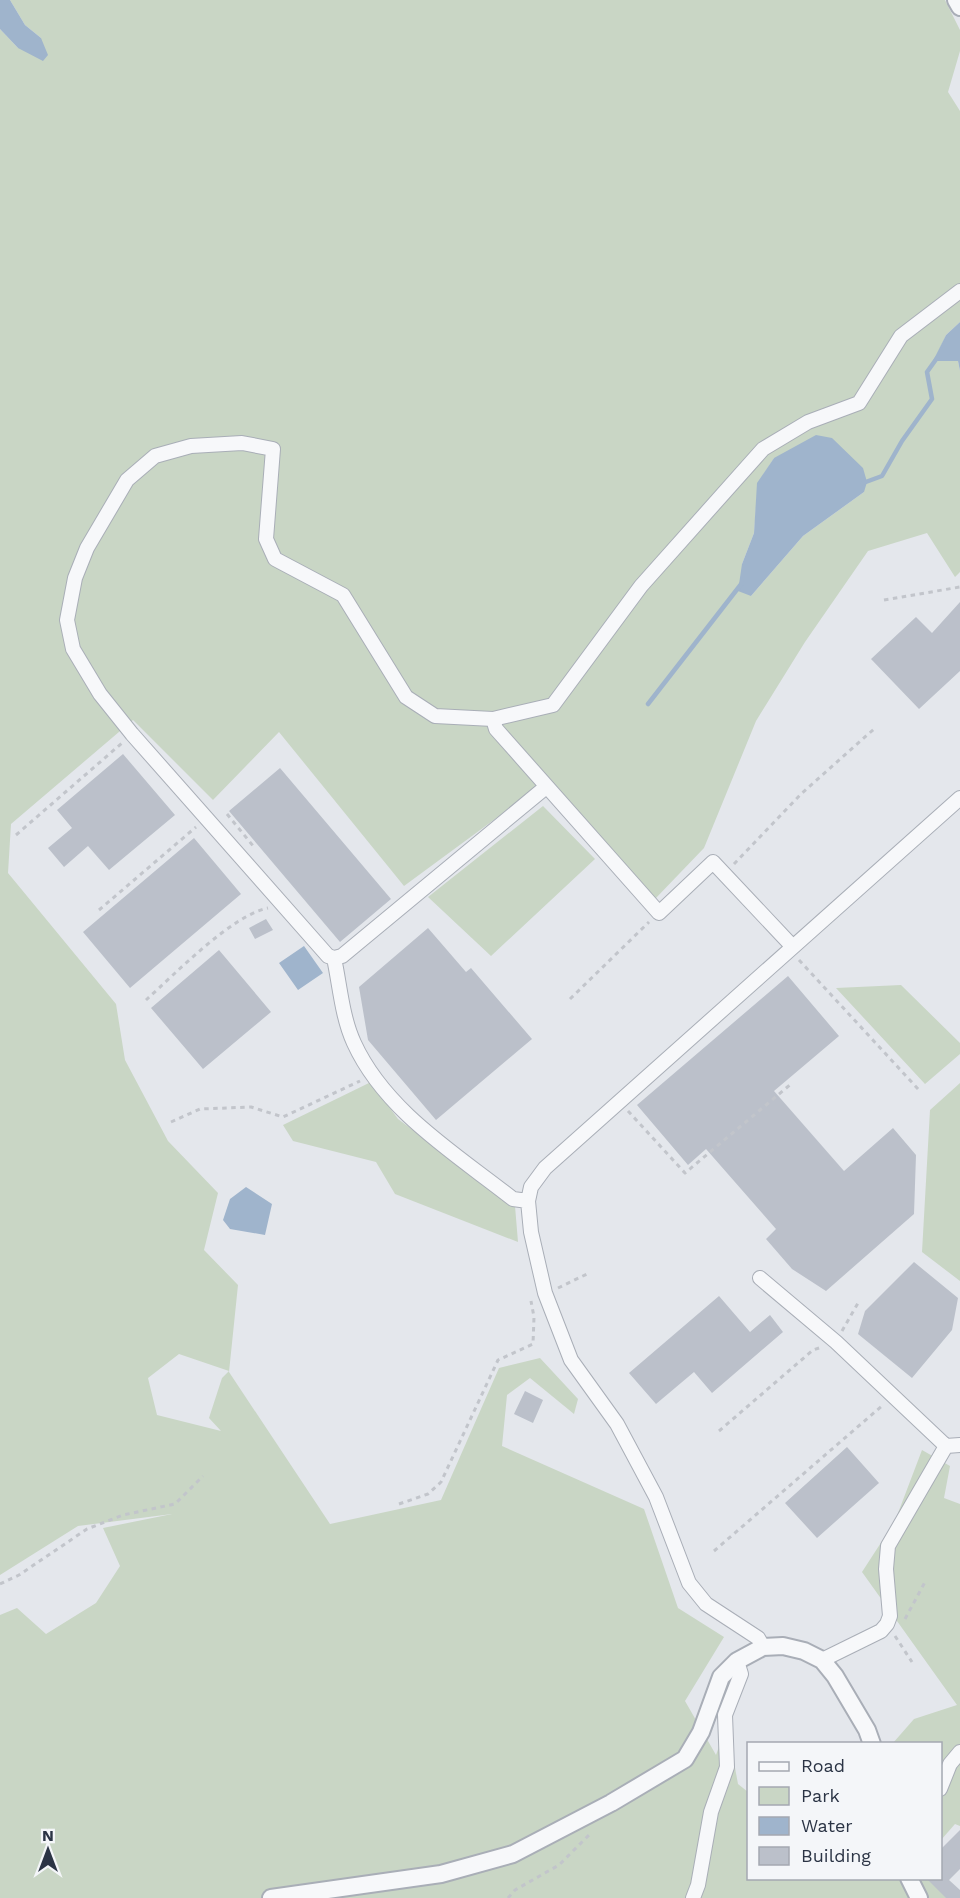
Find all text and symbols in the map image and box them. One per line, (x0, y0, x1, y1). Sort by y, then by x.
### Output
legend (747, 1742, 942, 1880)
text: Road (801, 1755, 845, 1776)
text: Park (801, 1785, 840, 1806)
text: Water (801, 1815, 853, 1836)
north arrow (18, 1820, 78, 1880)
text: N (42, 1826, 54, 1845)
text: Building (801, 1845, 871, 1866)

